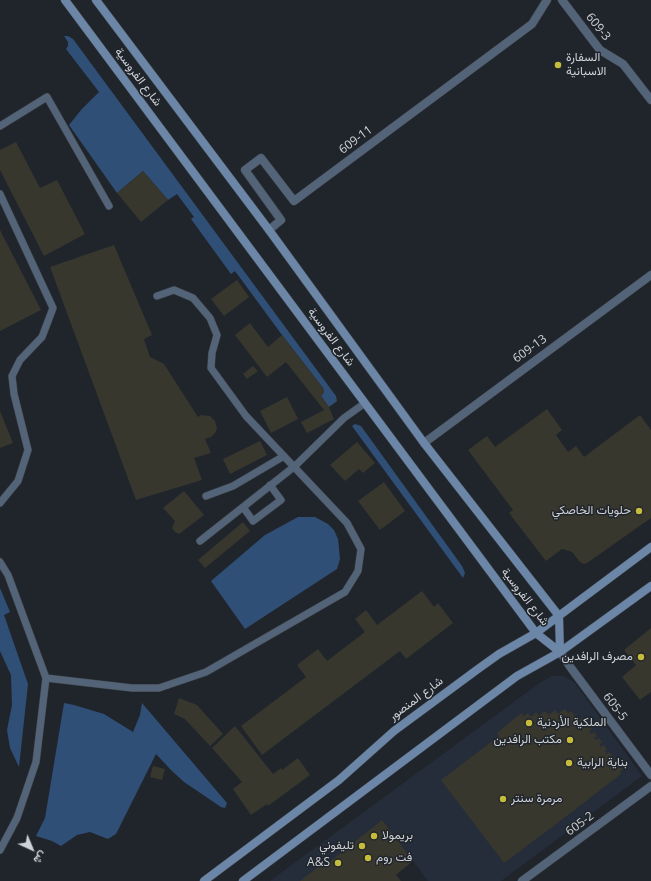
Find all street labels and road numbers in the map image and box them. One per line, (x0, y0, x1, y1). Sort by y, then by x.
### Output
street label: 609-3 (583, 10, 613, 44)
street label: شارع الفروسية (111, 45, 165, 109)
street label: 609-11 (336, 123, 376, 157)
street label: شارع الفروسية (304, 305, 358, 369)
street label: 609-13 (510, 332, 550, 366)
street label: شارع الفروسية (498, 565, 552, 629)
street label: شارع المنصور (386, 674, 446, 724)
street label: 605-5 (600, 690, 630, 724)
street label: 605-2 (563, 809, 597, 839)

